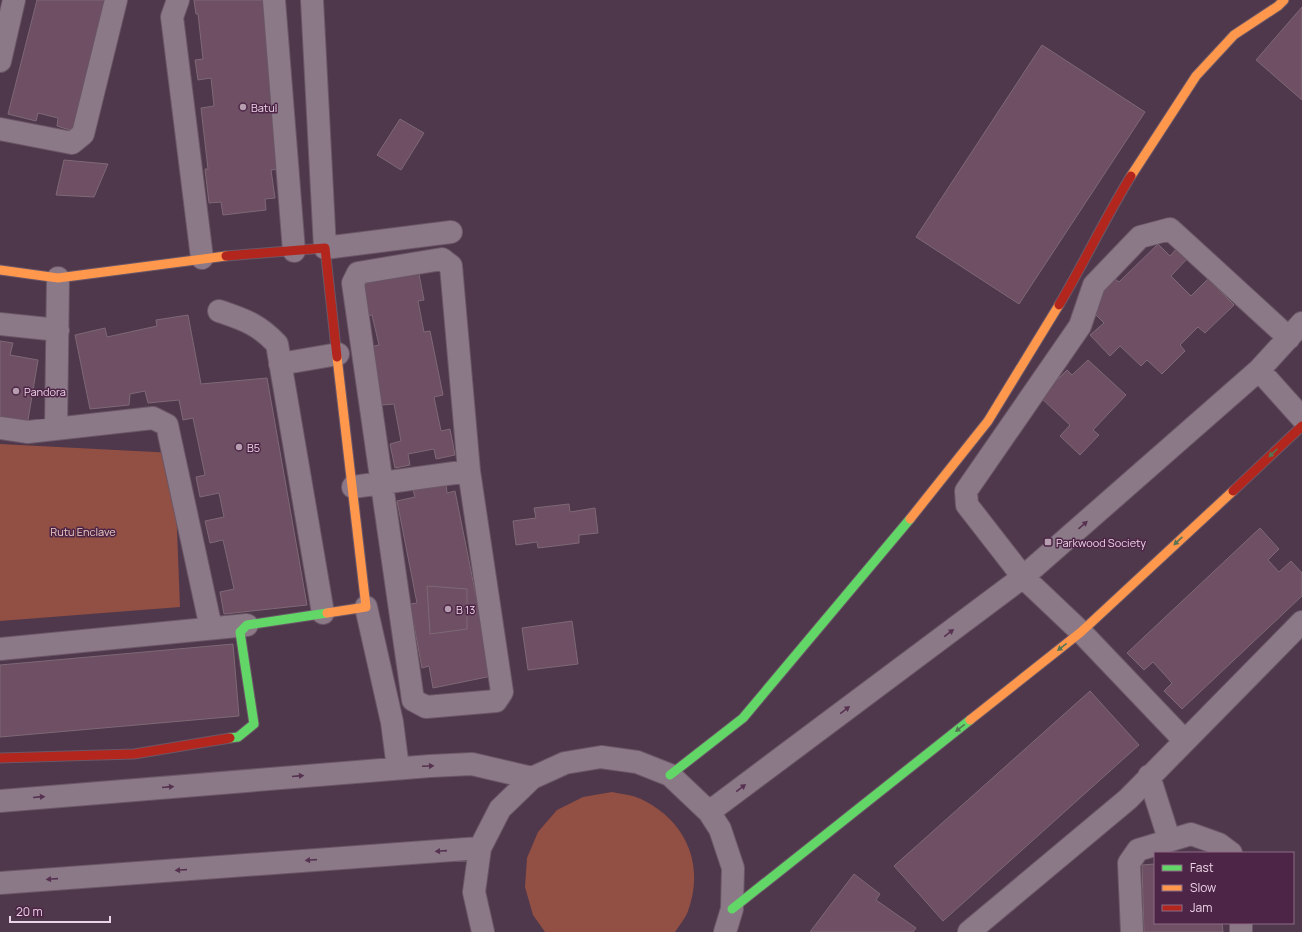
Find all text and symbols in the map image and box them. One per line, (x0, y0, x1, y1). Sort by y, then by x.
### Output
place label: Batul (251, 100, 277, 115)
marker: Batul (238, 102, 248, 112)
place label: Pandora (24, 384, 66, 399)
marker: Pandora (11, 386, 21, 396)
place label: B5 (247, 440, 260, 455)
marker: B5 (234, 442, 244, 452)
one-way arrow (1268, 448, 1279, 457)
one-way arrow (1077, 520, 1088, 529)
park label: Rutu Enclave (50, 524, 116, 539)
place label: Parkwood Society (1056, 535, 1146, 550)
one-way arrow (1174, 536, 1183, 545)
marker: Parkwood Society (1043, 537, 1053, 547)
place label: B 13 (456, 602, 475, 617)
marker: B 13 (443, 604, 453, 614)
one-way arrow (943, 628, 954, 637)
one-way arrow (1056, 643, 1067, 652)
one-way arrow (839, 706, 850, 715)
one-way arrow (954, 724, 965, 733)
one-way arrow (422, 763, 435, 769)
one-way arrow (292, 773, 304, 779)
one-way arrow (162, 783, 174, 790)
one-way arrow (735, 784, 746, 792)
one-way arrow (33, 794, 45, 801)
one-way arrow (435, 847, 447, 854)
legend (1154, 852, 1294, 924)
one-way arrow (305, 857, 317, 864)
text: Fast (1190, 859, 1214, 876)
one-way arrow (175, 866, 187, 873)
one-way arrow (46, 875, 58, 882)
text: Slow (1190, 879, 1216, 896)
scale bar (10, 898, 110, 924)
text: Jam (1190, 899, 1212, 916)
text: 20 m (16, 903, 43, 920)

